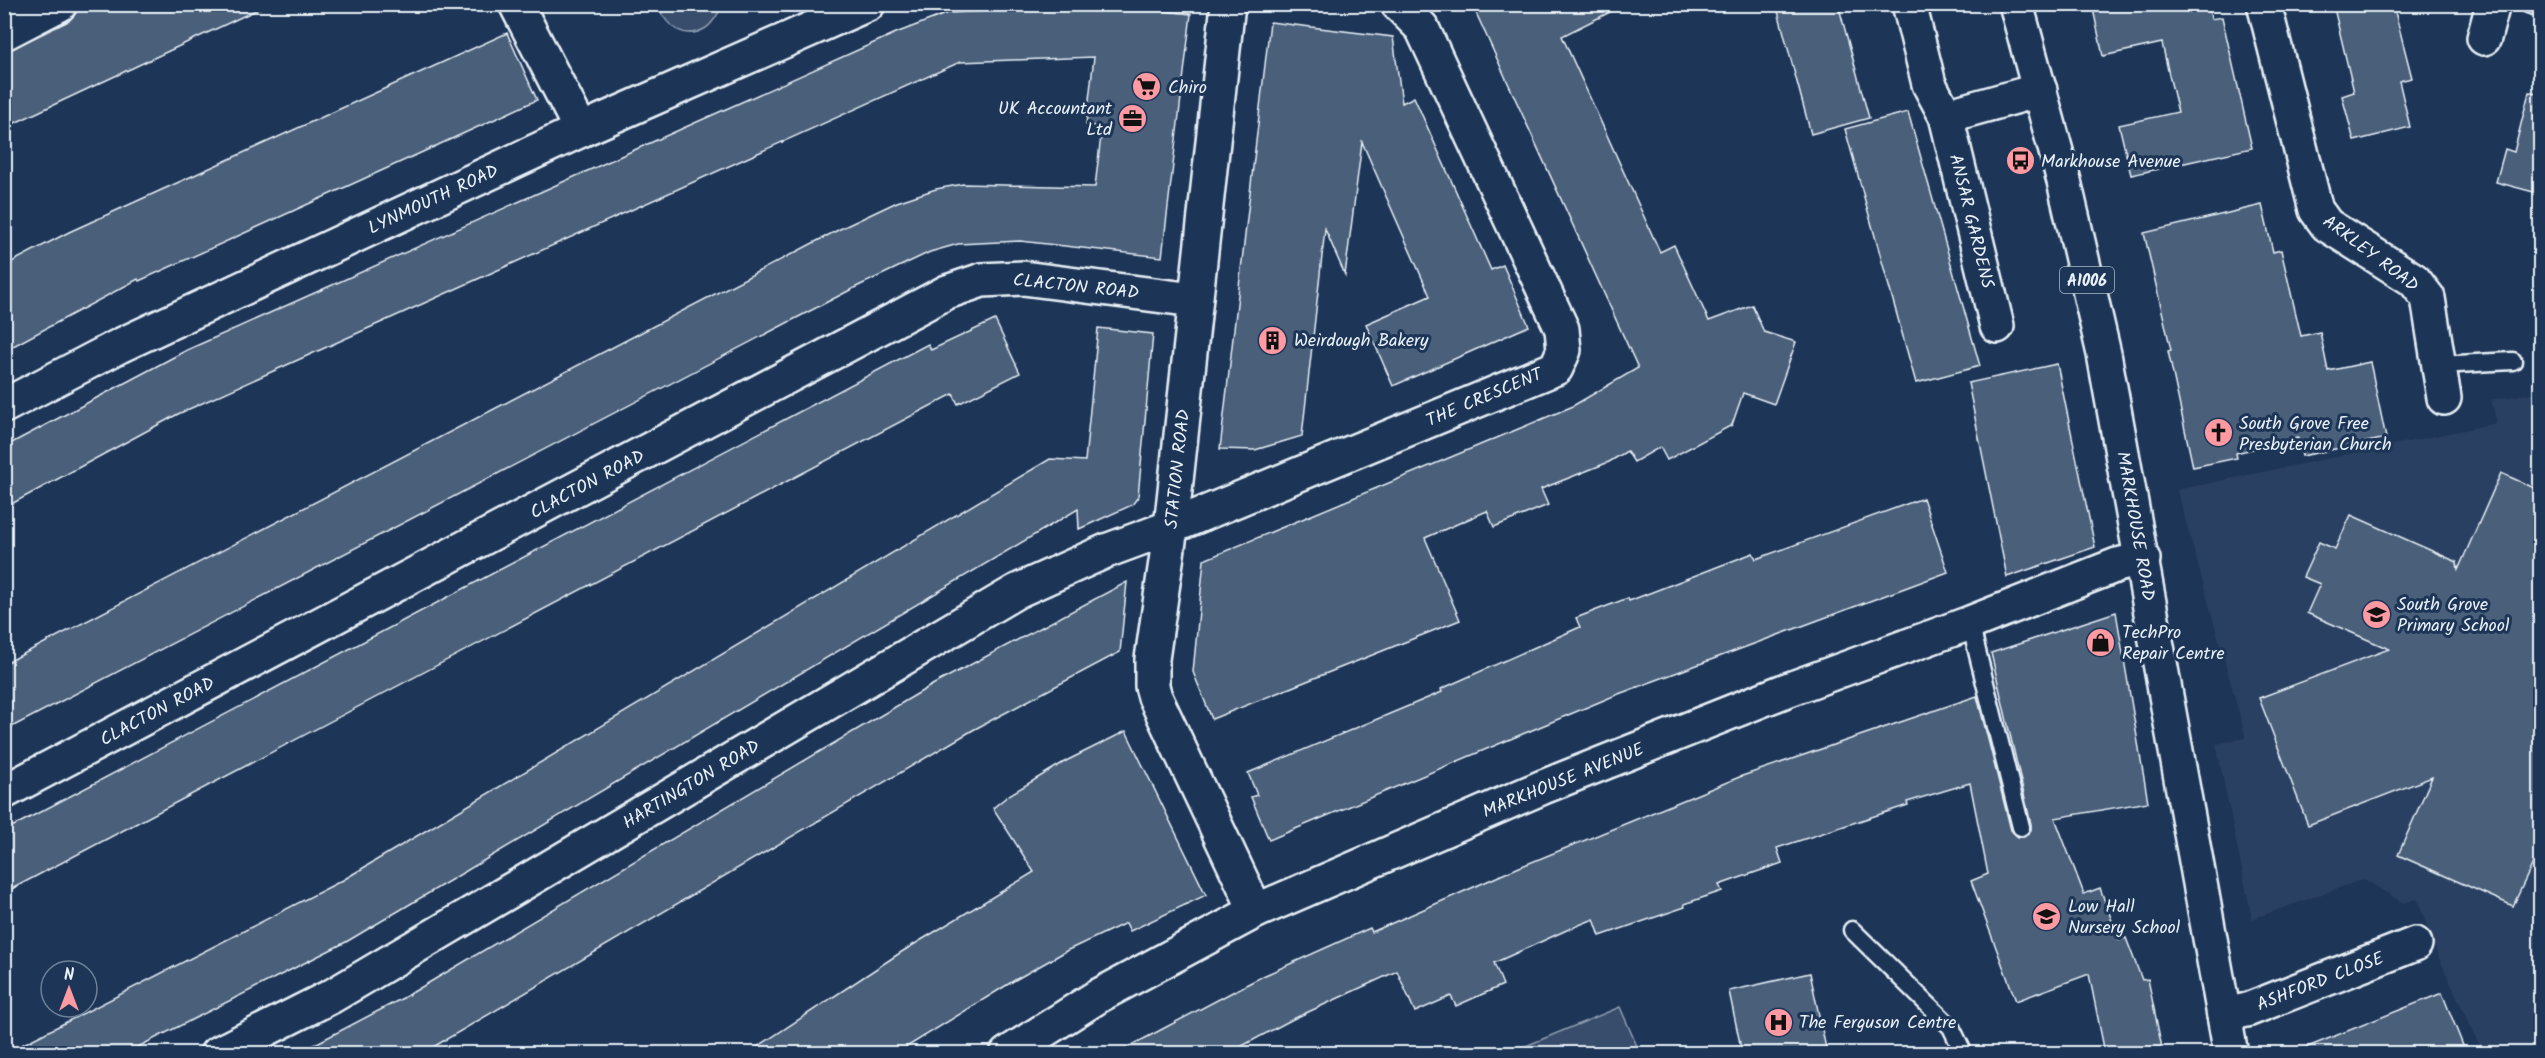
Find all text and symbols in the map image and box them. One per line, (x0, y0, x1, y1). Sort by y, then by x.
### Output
supermarket icon: Chiro (1131, 71, 1163, 103)
place label: Chiro (1168, 74, 1207, 103)
place label: UK Accountant Ltd (998, 95, 1113, 145)
office icon: UK Accountant Ltd (1117, 102, 1149, 134)
bus stop icon: Markhouse Avenue (2004, 145, 2036, 177)
place label: Markhouse Avenue (2041, 148, 2180, 177)
street label: ANSAR GARDENS (1940, 151, 2001, 292)
street label: LYNMOUTH ROAD (363, 157, 504, 243)
street label: ARKLEY ROAD (2316, 208, 2425, 300)
street label: CLACTON ROAD (1011, 266, 1141, 309)
road number: A1006 (2060, 267, 2114, 293)
building icon: Weirdough Bakery (1257, 324, 1289, 356)
place label: Weirdough Bakery (1294, 327, 1429, 356)
street label: THE CRESCENT (1422, 360, 1549, 436)
street label: STATION ROAD (1158, 408, 1199, 530)
place label: South Grove Free Presbyterian Church (2239, 410, 2392, 460)
church icon: South Grove Free Presbyterian Church (2202, 417, 2234, 449)
street label: CLACTON ROAD (525, 443, 651, 528)
street label: MARKHOUSE ROAD (2107, 449, 2162, 604)
place label: South Grove Primary School (2397, 591, 2510, 641)
school or university icon: South Grove Primary School (2360, 598, 2392, 630)
place label: TechPro Repair Centre (2122, 619, 2225, 669)
shop icon: TechPro Repair Centre (2085, 626, 2117, 658)
street label: CLACTON ROAD (95, 670, 221, 755)
street label: HARTINGTON ROAD (617, 732, 766, 838)
street label: MARKHOUSE AVENUE (1478, 736, 1649, 827)
place label: Low Hall Nursery School (2068, 893, 2181, 943)
school or university icon: Low Hall Nursery School (2031, 900, 2063, 932)
street label: ASHFORD CLOSE (2253, 945, 2389, 1020)
north arrow (39, 959, 99, 1019)
text: N (64, 963, 74, 988)
hospital icon: The Ferguson Centre (1762, 1006, 1794, 1038)
place label: The Ferguson Centre (1799, 1009, 1956, 1038)

